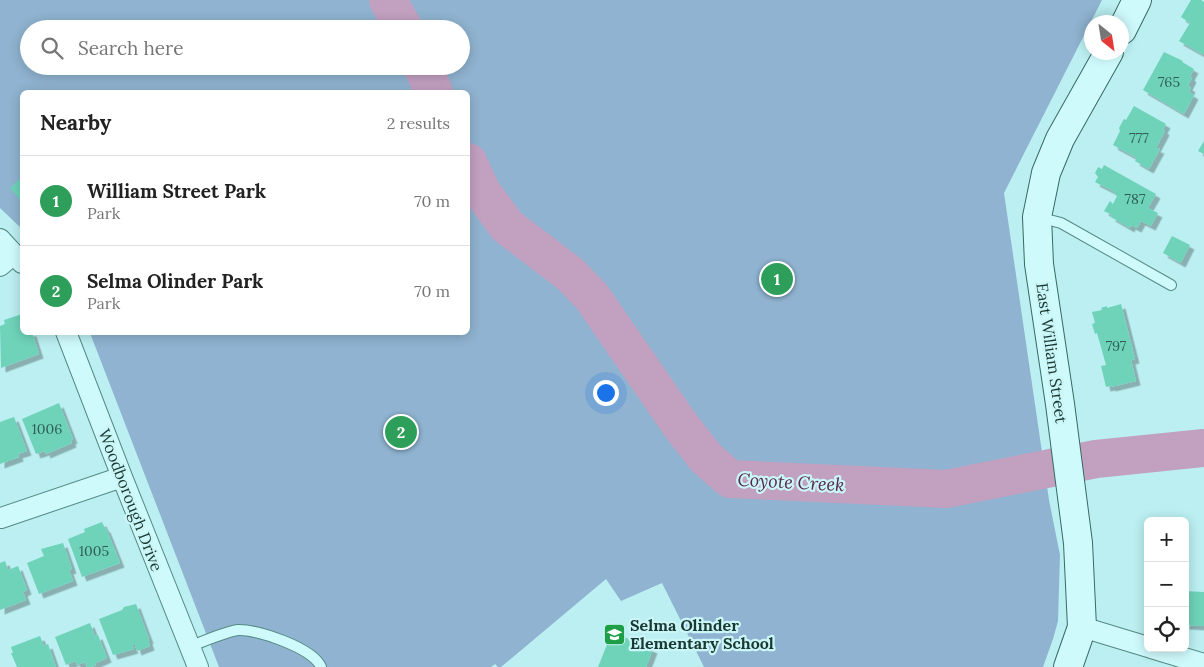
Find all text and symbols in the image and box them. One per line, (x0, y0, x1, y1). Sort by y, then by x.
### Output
north arrow (1084, 15, 1129, 60)
search box (20, 20, 470, 75)
icon: search (38, 34, 66, 62)
text: Search here (78, 36, 184, 60)
house number: 765 (1158, 73, 1180, 91)
text: Nearby (40, 109, 111, 136)
text: 2 results (387, 113, 450, 133)
house number: 777 (1129, 129, 1149, 147)
text: William Street Park (87, 179, 266, 203)
house number: 787 (1125, 190, 1146, 208)
text: 1 (53, 191, 59, 211)
text: 70 m (414, 191, 450, 211)
text: Park (87, 203, 120, 223)
pin: 1 (761, 260, 793, 298)
text: Selma Olinder Park (87, 269, 263, 293)
text: 2 (52, 281, 60, 301)
text: 70 m (414, 281, 450, 301)
street label: East William Street (1032, 282, 1072, 425)
text: Park (87, 293, 120, 313)
house number: 797 (1106, 337, 1127, 355)
your location (593, 380, 619, 406)
pin: 2 (385, 413, 417, 451)
house number: 1006 (32, 420, 62, 438)
street label: Woodborough Drive (95, 426, 168, 574)
water label: Coyote Creek (737, 468, 845, 496)
map controls (1144, 517, 1189, 652)
button: + (1144, 517, 1189, 562)
house number: 1005 (79, 542, 109, 560)
button: − (1144, 562, 1189, 607)
button: locate (1144, 607, 1189, 652)
place label: Selma Olinder Elementary School (630, 615, 774, 653)
school or university icon: Selma Olinder Elementary School (602, 622, 626, 646)

